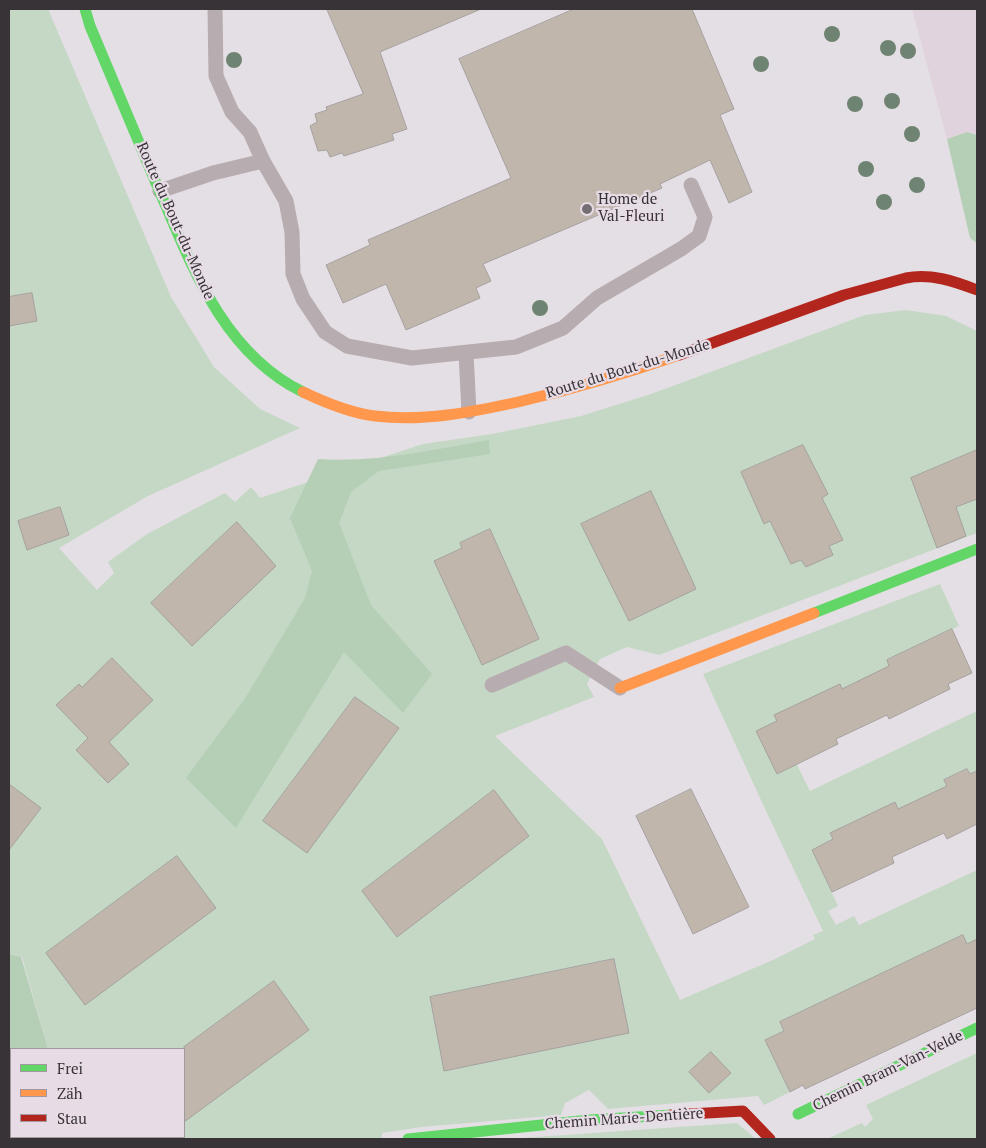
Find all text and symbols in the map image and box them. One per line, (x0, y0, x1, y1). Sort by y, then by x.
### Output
street label: Route du Bout-du-Monde (132, 140, 218, 302)
place label: Home de Val-Fleuri (598, 191, 665, 226)
marker: Home de Val-Fleuri (580, 202, 594, 216)
street label: Route du Bout-du-Monde (544, 335, 712, 403)
street label: Chemin Bram-Van-Velde (810, 1027, 966, 1115)
legend (10, 1048, 185, 1138)
text: Frei (57, 1058, 83, 1078)
text: Zäh (57, 1083, 83, 1103)
street label: Chemin Marie-Dentière (544, 1104, 704, 1134)
text: Stau (57, 1108, 87, 1128)

